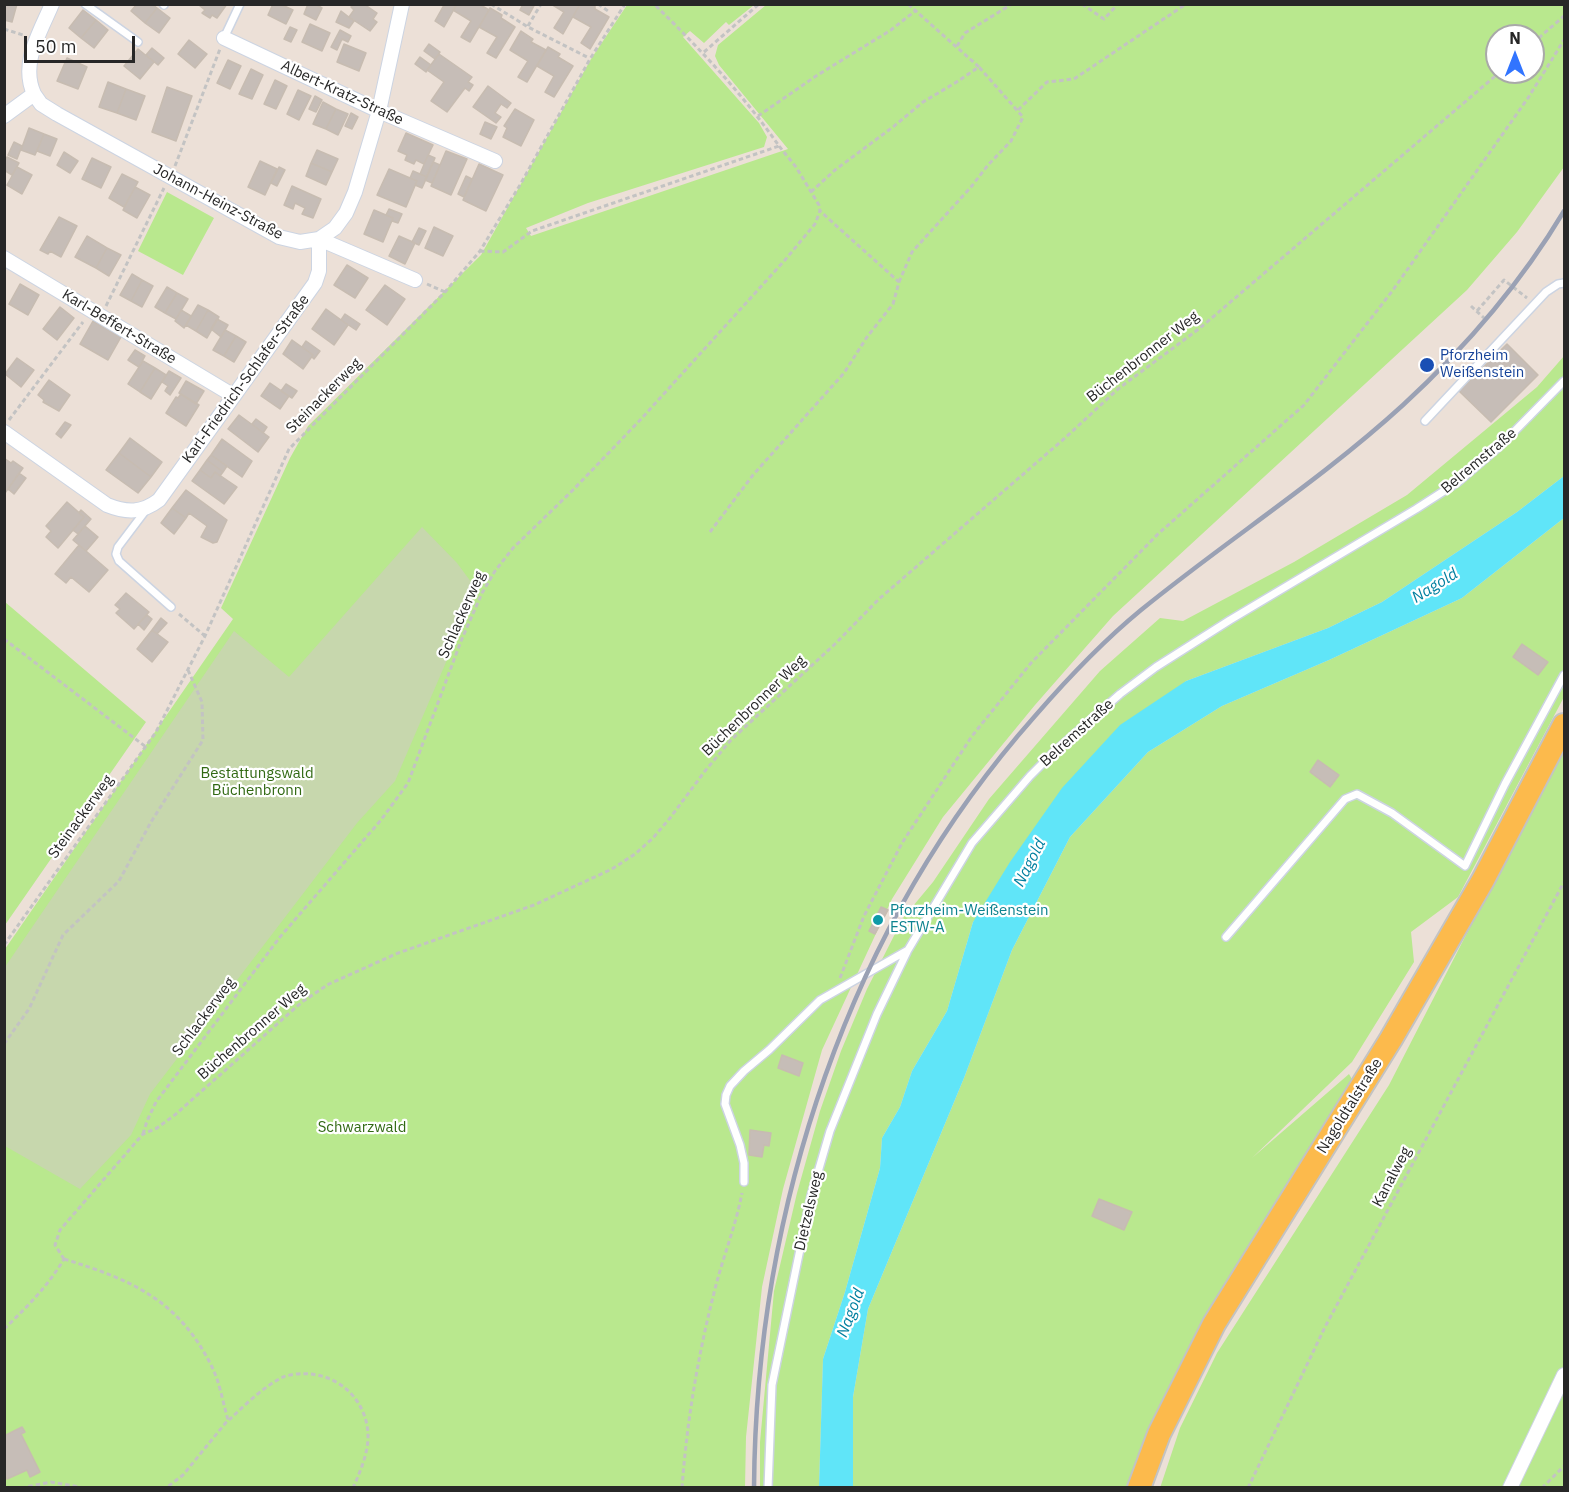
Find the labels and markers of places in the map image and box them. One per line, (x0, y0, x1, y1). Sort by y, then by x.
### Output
place label: Pforzheim Weißenstein (1440, 347, 1524, 382)
marker: Pforzheim Weißenstein (1418, 356, 1436, 374)
place label: Pforzheim-Weißenstein ESTW-A (890, 902, 1049, 937)
marker: Pforzheim-Weißenstein ESTW-A (871, 913, 885, 927)

